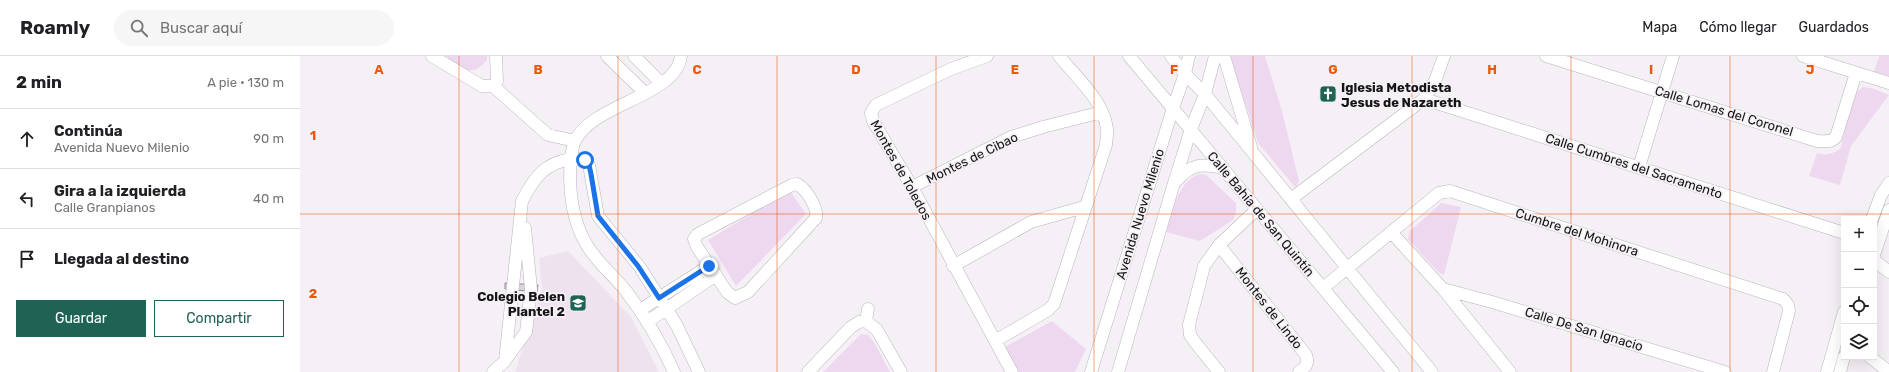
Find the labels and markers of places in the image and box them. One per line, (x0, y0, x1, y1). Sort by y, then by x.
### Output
place label: Iglesia Metodista Jesus de Nazareth (1341, 80, 1462, 110)
church icon: Iglesia Metodista Jesus de Nazareth (1318, 84, 1338, 104)
place label: Colegio Belen Plantel 2 (477, 289, 565, 319)
school or university icon: Colegio Belen Plantel 2 (568, 293, 588, 313)

